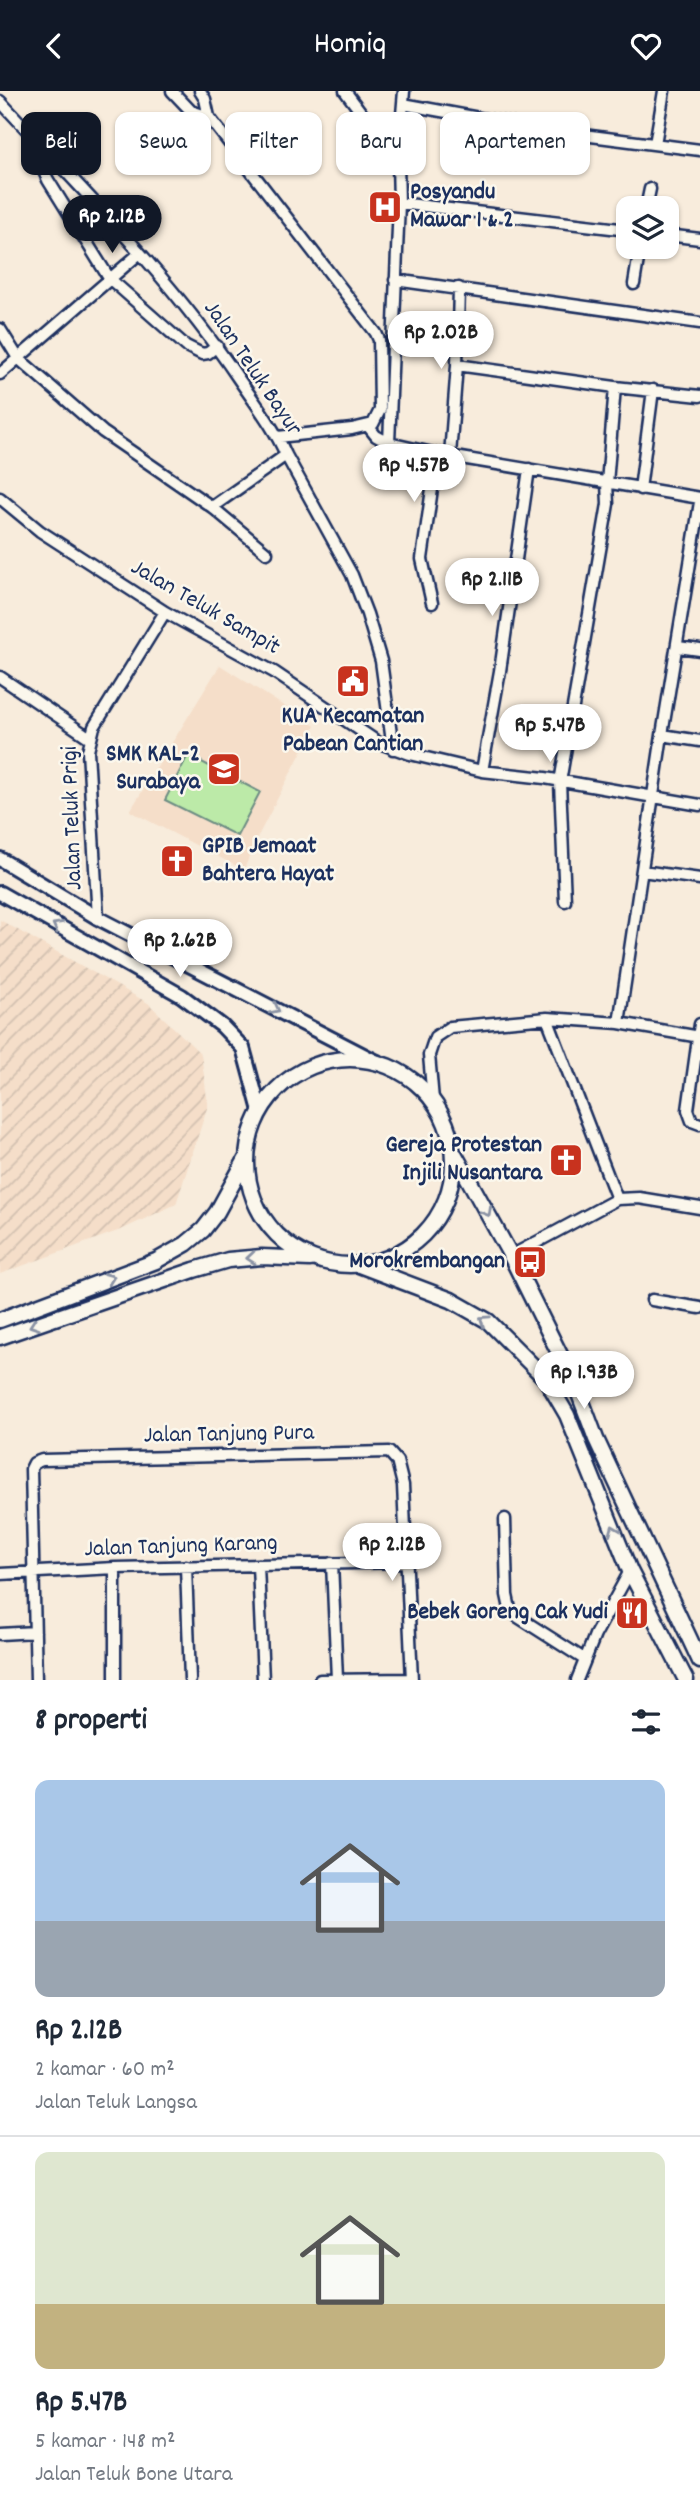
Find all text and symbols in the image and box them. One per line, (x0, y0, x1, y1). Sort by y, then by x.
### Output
text: Homiq (314, 23, 386, 69)
icon: back (35, 27, 73, 65)
icon: heart (627, 27, 665, 65)
chip: Beli (21, 112, 101, 175)
chip: Sewa (115, 112, 211, 175)
chip: Filter (225, 112, 322, 175)
chip: Baru (336, 112, 426, 175)
chip: Apartemen (440, 112, 590, 175)
place label: Posyandu Mawar 1 & 2 (410, 176, 514, 238)
hospital icon: Posyandu Mawar 1 & 2 (366, 188, 404, 226)
pin: Rp 2.12B (40, 195, 184, 255)
map controls (616, 196, 679, 259)
button: layers (616, 196, 679, 259)
text: Rp 2.12B (79, 201, 145, 234)
street label: Jalan Teluk Bayur (194, 295, 310, 444)
pin: Rp 2.02B (369, 311, 513, 371)
text: Rp 2.02B (404, 317, 478, 350)
pin: Rp 4.57B (342, 445, 486, 504)
text: Rp 4.57B (379, 450, 449, 483)
street label: Jalan Teluk Sampit (124, 551, 286, 665)
pin: Rp 2.11B (420, 559, 564, 618)
text: Rp 2.11B (461, 564, 523, 597)
public building icon: KUA Kecamatan Pabean Cantian (334, 662, 372, 700)
place label: KUA Kecamatan Pabean Cantian (282, 700, 424, 762)
pin: Rp 5.47B (478, 705, 622, 764)
text: Rp 5.47B (515, 710, 585, 743)
place label: SMK KAL-2 Surabaya (106, 738, 201, 800)
street label: Jalan Teluk Prigi (53, 745, 93, 891)
school or university icon: SMK KAL-2 Surabaya (205, 750, 243, 788)
place label: GPIB Jemaat Bahtera Hayat (202, 830, 334, 892)
church icon: GPIB Jemaat Bahtera Hayat (158, 842, 196, 880)
pin: Rp 2.62B (108, 919, 252, 979)
one-way arrow (52, 921, 65, 934)
text: Rp 2.62B (143, 925, 217, 958)
one-way arrow (268, 1000, 280, 1014)
place label: Gereja Protestan Injili Nusantara (386, 1129, 543, 1191)
church icon: Gereja Protestan Injili Nusantara (547, 1141, 585, 1179)
one-way arrow (479, 1205, 492, 1217)
bus stop icon: Morokrembangan (511, 1243, 549, 1281)
place label: Morokrembangan (349, 1245, 505, 1279)
one-way arrow (245, 1250, 256, 1265)
one-way arrow (103, 1273, 115, 1287)
one-way arrow (479, 1316, 492, 1328)
one-way arrow (28, 1317, 40, 1331)
pin: Rp 1.93B (512, 1351, 656, 1411)
text: Rp 1.93B (550, 1357, 618, 1390)
street label: Jalan Tanjung Pura (143, 1417, 315, 1453)
pin: Rp 2.12B (320, 1523, 464, 1583)
one-way arrow (608, 1525, 622, 1537)
street label: Jalan Tanjung Karang (84, 1527, 278, 1567)
text: Rp 2.12B (359, 1529, 425, 1562)
restaurant icon: Bebek Goreng Cak Yudi (613, 1594, 651, 1632)
place label: Bebek Goreng Cak Yudi (407, 1596, 609, 1630)
text: 8 properti (35, 1701, 147, 1744)
icon: filters (627, 1703, 665, 1741)
icon: home (287, 1825, 413, 1951)
text: Rp 2.12B (35, 2011, 122, 2054)
text: 2 kamar · 60 m² (35, 2054, 175, 2087)
text: Jalan Teluk Langsa (35, 2087, 197, 2120)
icon: home (287, 2197, 413, 2323)
text: Rp 5.47B (35, 2383, 127, 2426)
text: 5 kamar · 148 m² (35, 2426, 175, 2459)
text: Jalan Teluk Bone Utara (35, 2459, 233, 2492)

